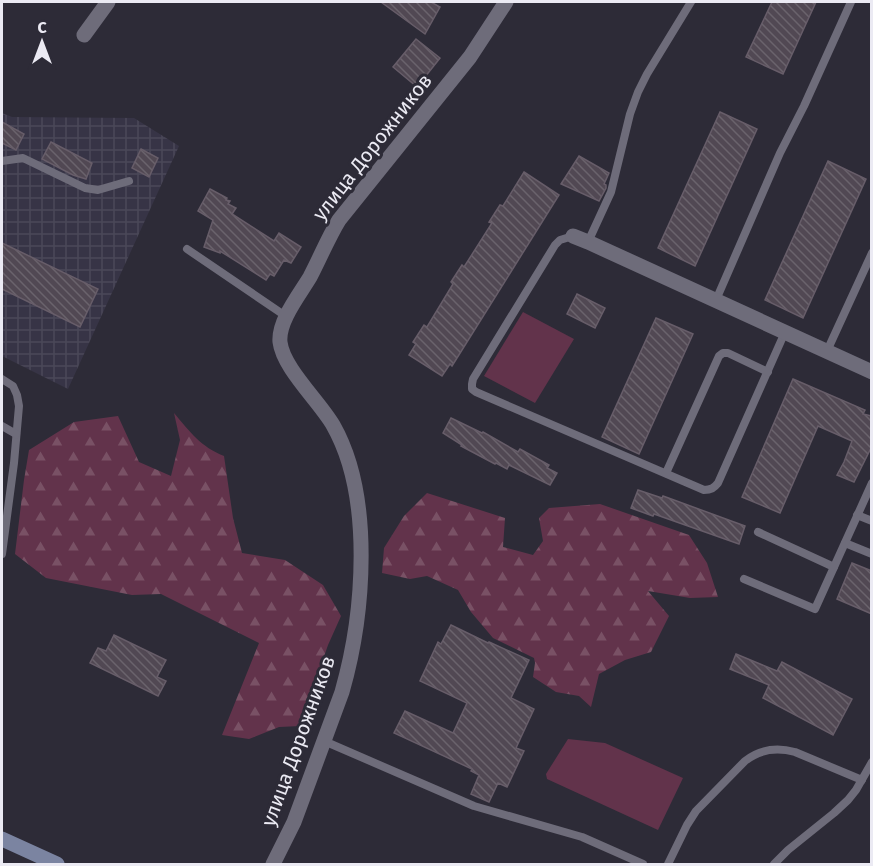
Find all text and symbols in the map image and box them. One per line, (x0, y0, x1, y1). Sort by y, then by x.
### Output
north arrow (12, 12, 72, 72)
text: С (37, 18, 47, 37)
street label: улица Дорожников (307, 69, 437, 225)
street label: улица Дорожников (256, 652, 340, 830)

